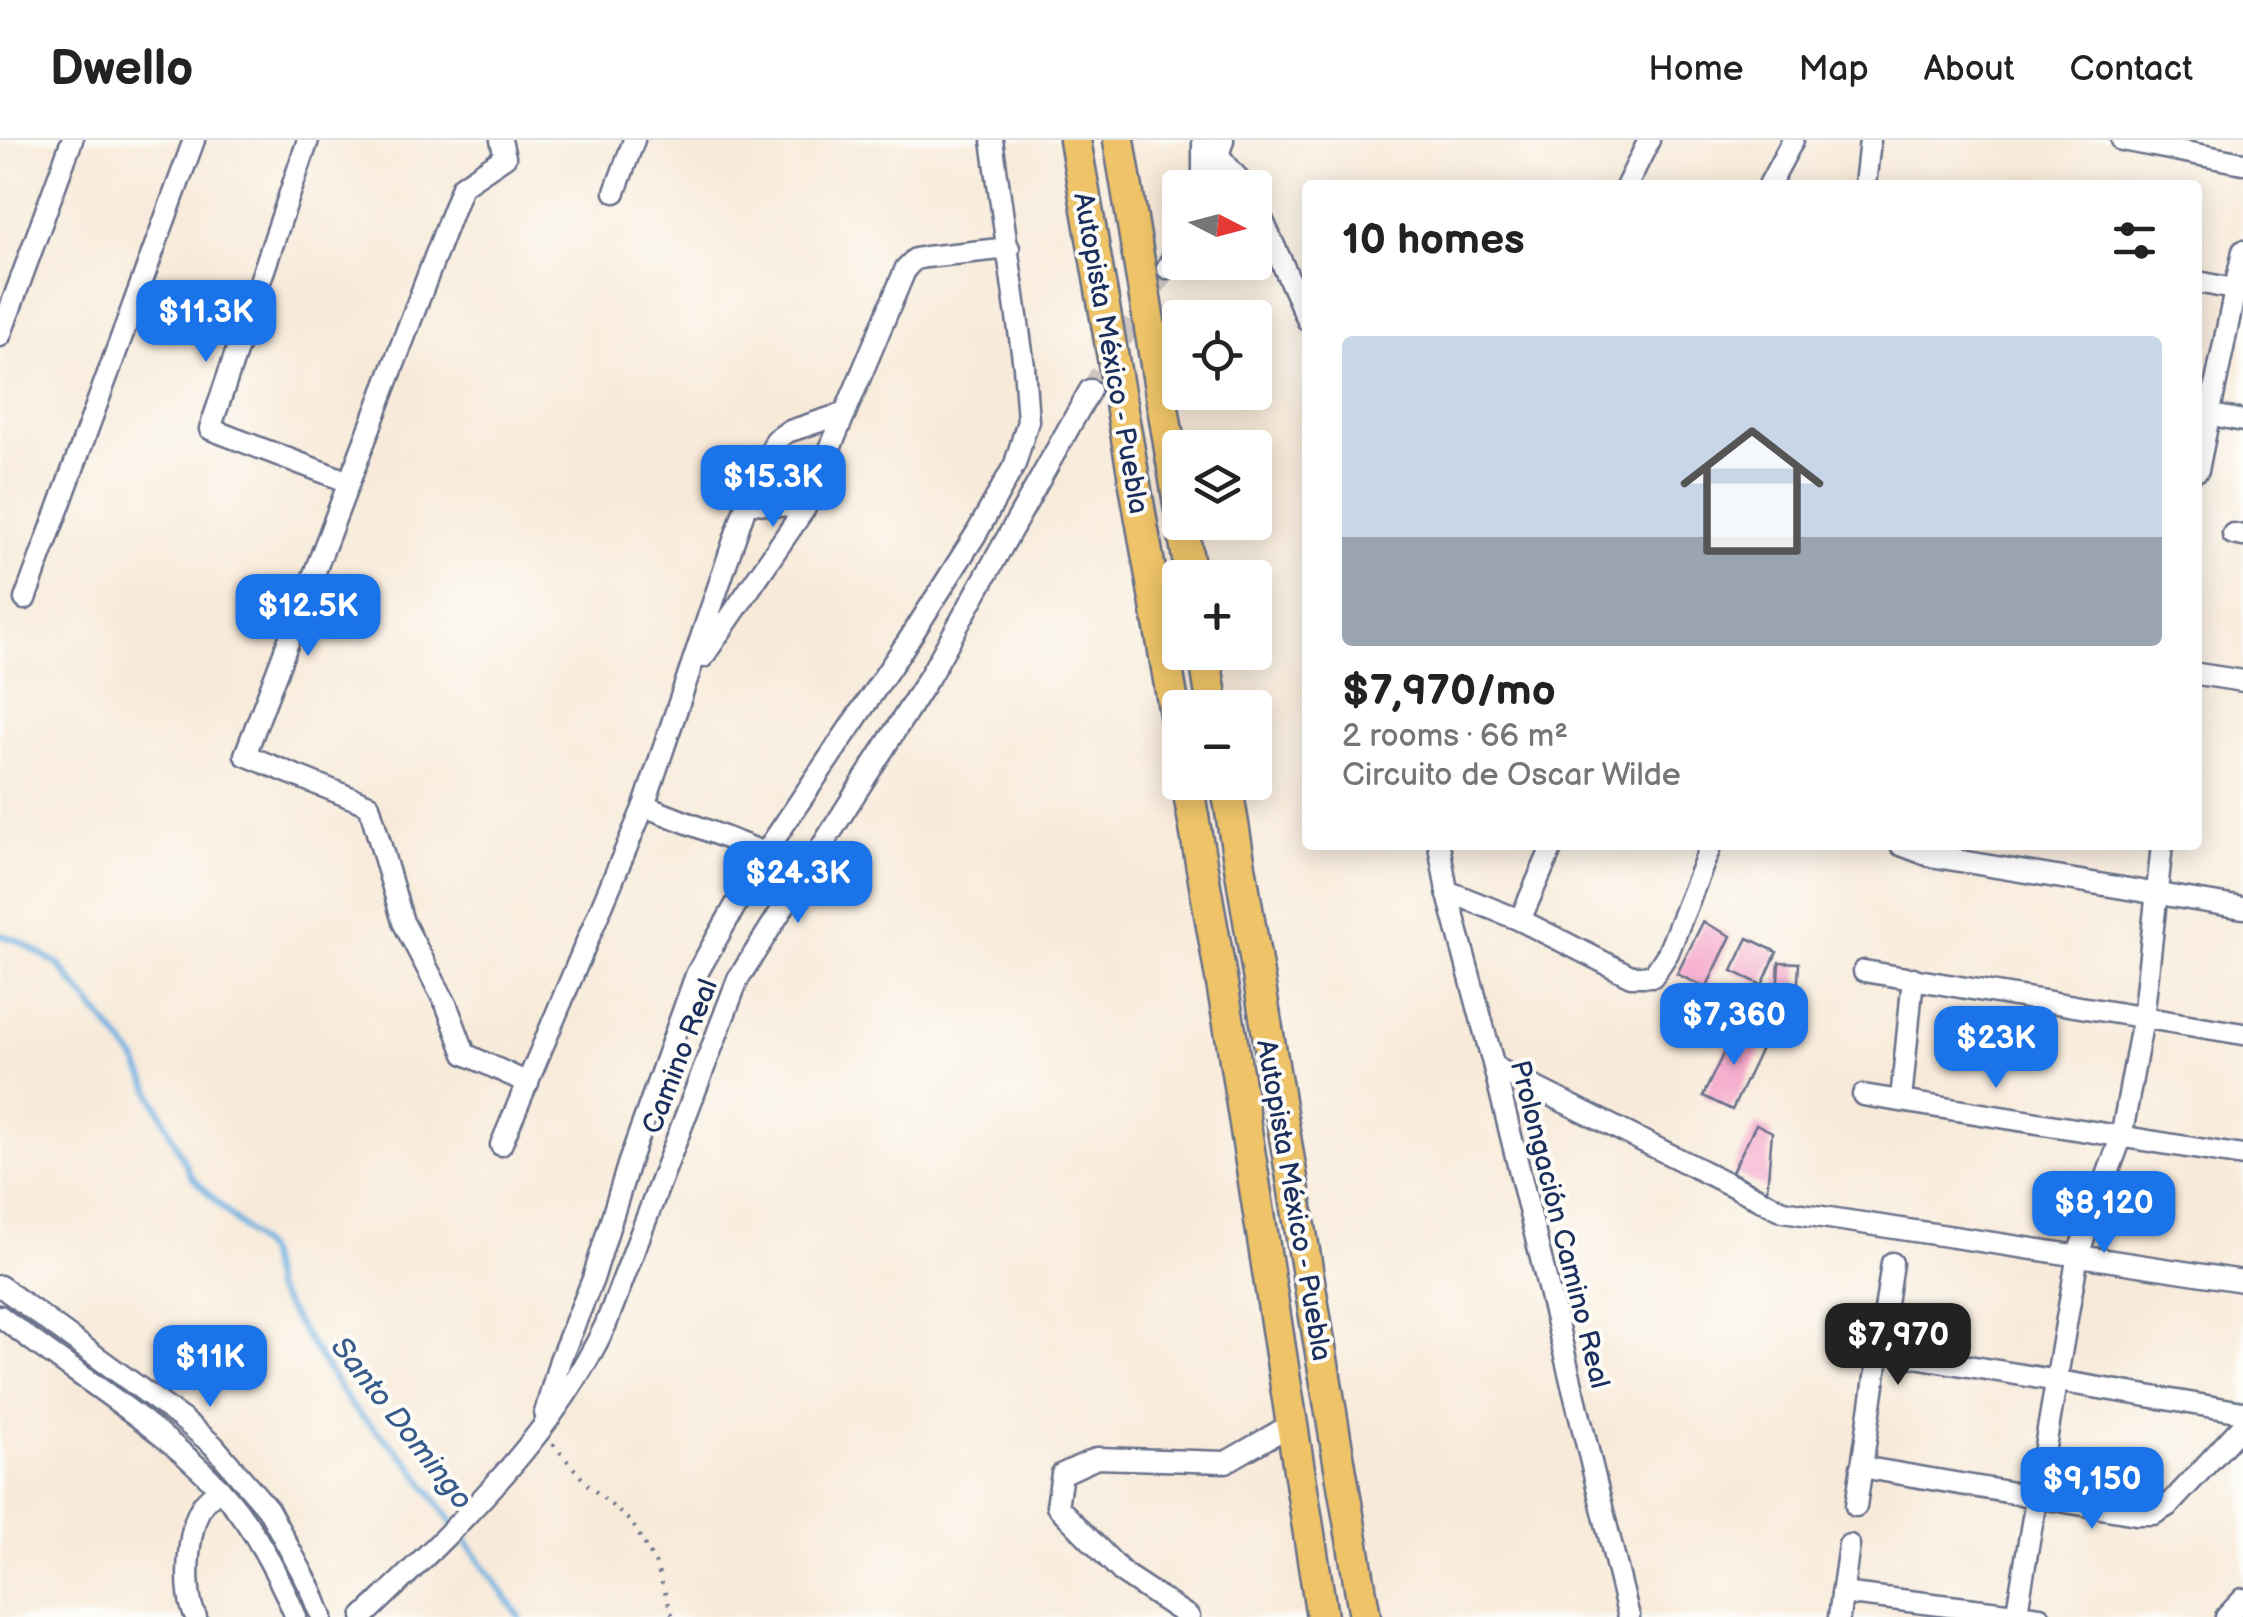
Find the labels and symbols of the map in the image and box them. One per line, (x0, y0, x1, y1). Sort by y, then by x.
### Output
north arrow (1162, 170, 1272, 280)
street label: Autopista México - Puebla (1066, 190, 1155, 516)
pin: $11.3K (125, 280, 287, 365)
pin: $15.3K (692, 445, 854, 530)
pin: $12.5K (227, 574, 389, 659)
pin: $24.3K (717, 841, 879, 926)
street label: Camino Real (636, 974, 725, 1139)
pin: $7,360 (1653, 983, 1815, 1068)
pin: $23K (1937, 1006, 2055, 1091)
street label: Autopista México - Puebla (1249, 1037, 1338, 1363)
street label: Prolongación Camino Real (1503, 1057, 1616, 1392)
pin: $8,120 (2023, 1171, 2185, 1256)
pin: $7,970 (1817, 1303, 1979, 1388)
pin: $11K (151, 1325, 269, 1410)
water label: Santo Domingo (323, 1330, 480, 1517)
pin: $9,150 (2011, 1447, 2173, 1532)

